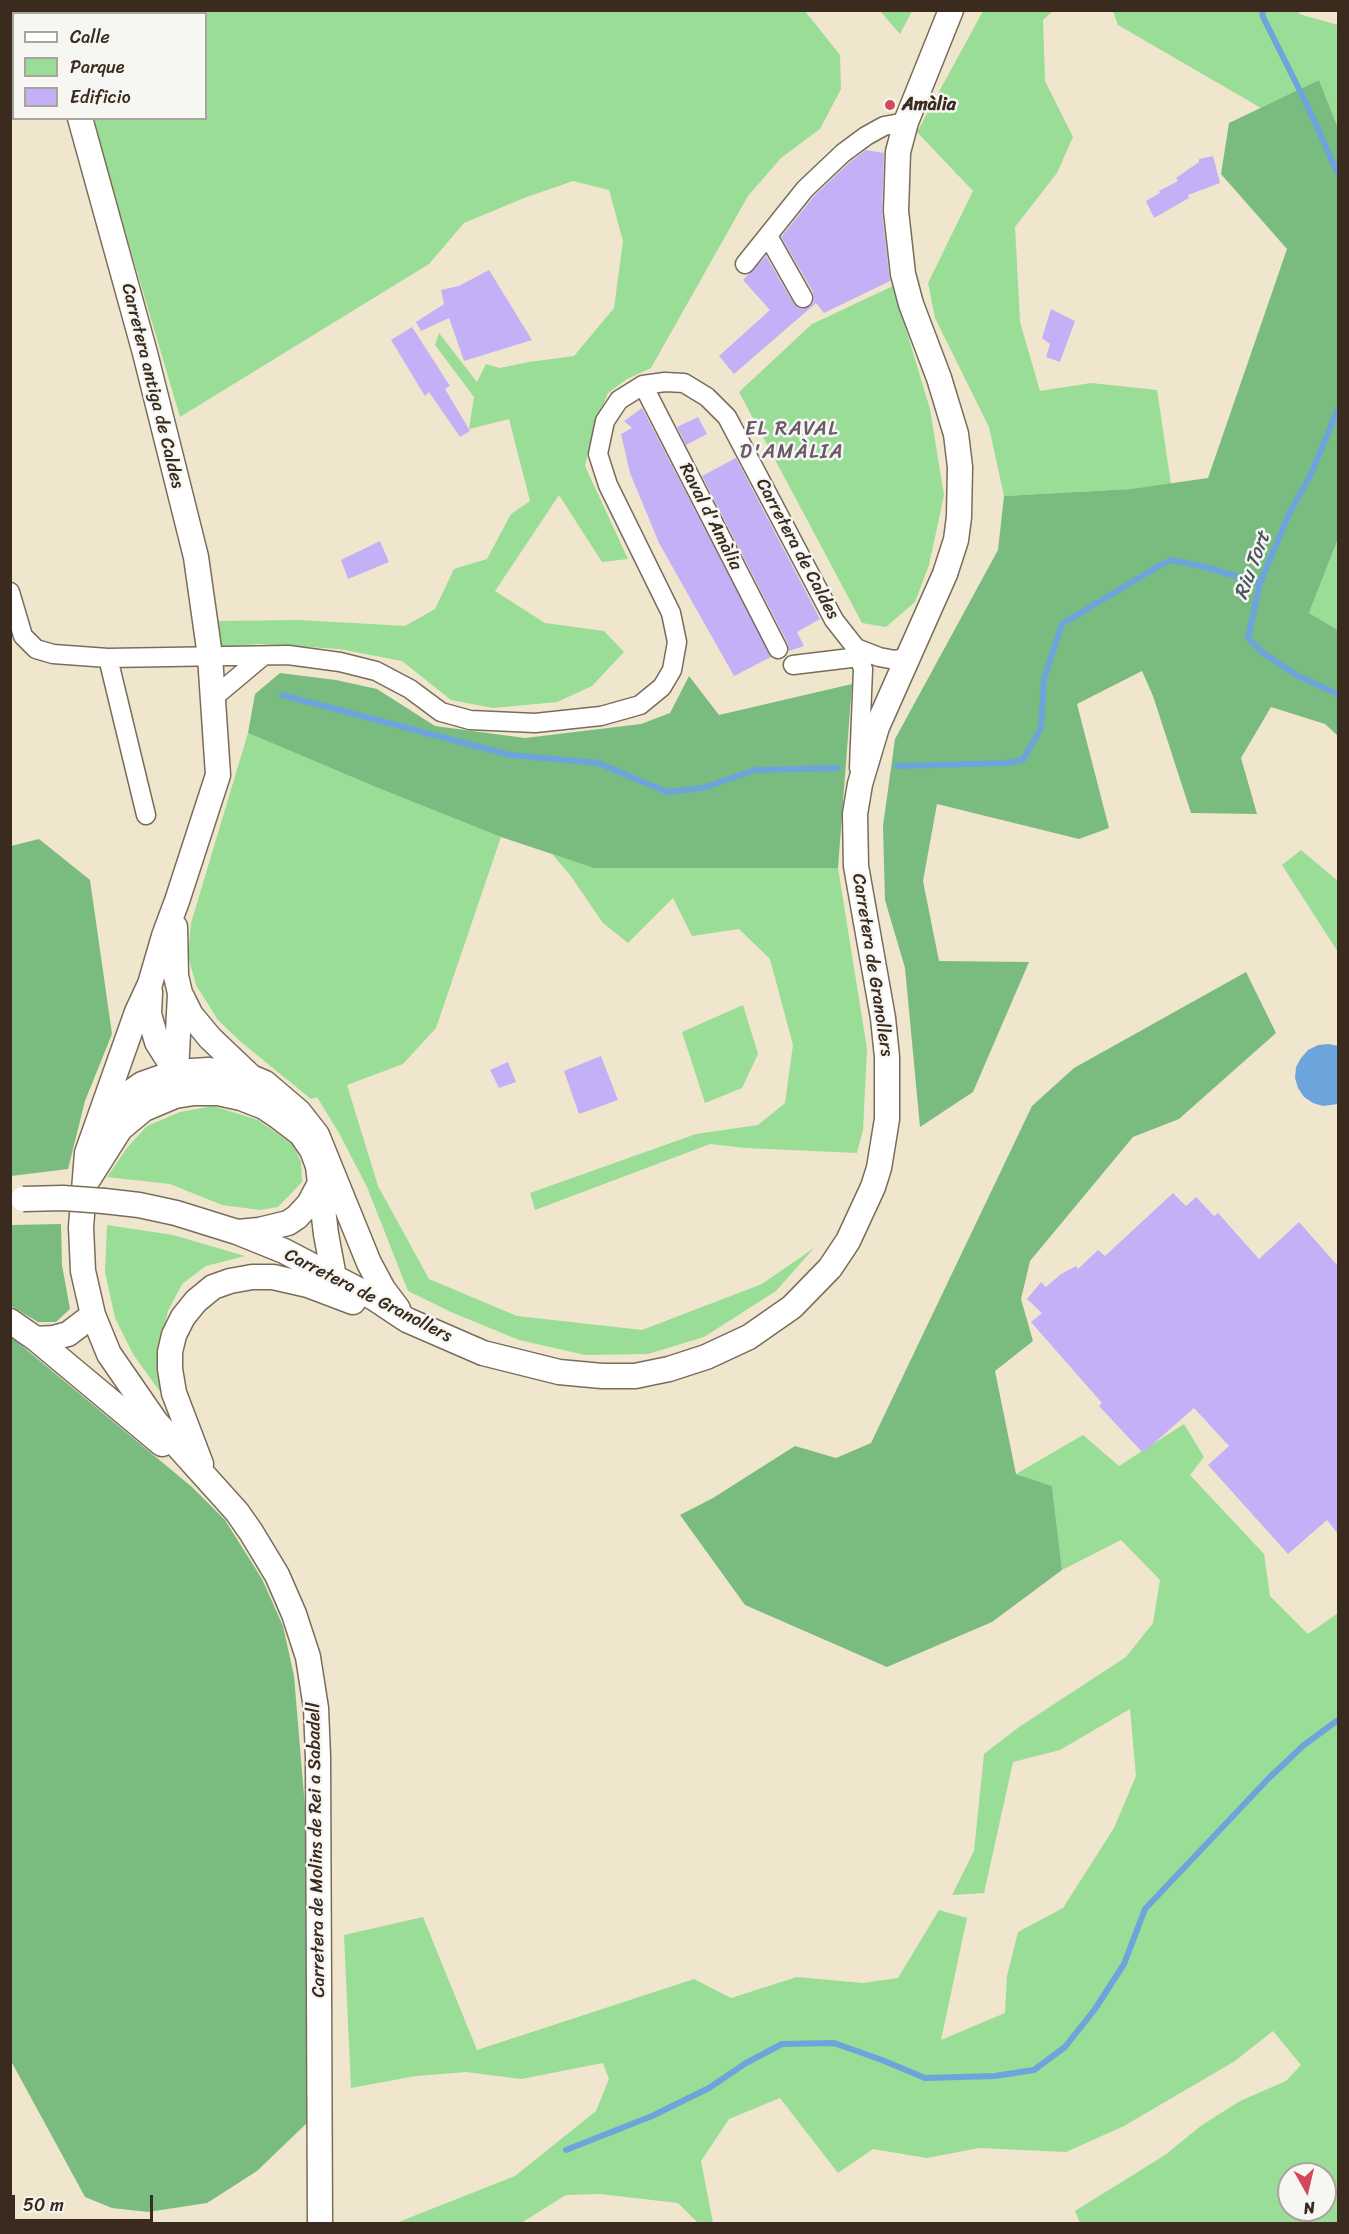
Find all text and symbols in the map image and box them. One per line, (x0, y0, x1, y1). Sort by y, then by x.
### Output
legend (12, 12, 207, 120)
text: Calle (70, 21, 110, 53)
text: Parque (70, 51, 124, 83)
text: Edificio (70, 81, 131, 113)
place label: Amàlia (902, 94, 956, 116)
marker: Amàlia (883, 98, 897, 112)
street label: Carretera antiga de Caldes (116, 281, 188, 491)
district label: EL RAVAL D'AMÀLIA (740, 418, 844, 465)
street label: Raval d'Amàlia (674, 460, 746, 574)
street label: Carretera de Caldes (751, 475, 843, 623)
water label: Riu Tort (1230, 529, 1276, 603)
street label: Carretera de Granollers (847, 872, 897, 1058)
street label: Carretera de Granollers (281, 1244, 455, 1348)
street label: Carretera de Molins de Rei a Sabadell (304, 1702, 330, 1998)
north arrow (1277, 2162, 1337, 2222)
scale bar (15, 2183, 156, 2221)
text: 50 m (23, 2189, 64, 2221)
text: N (1302, 2193, 1317, 2223)

